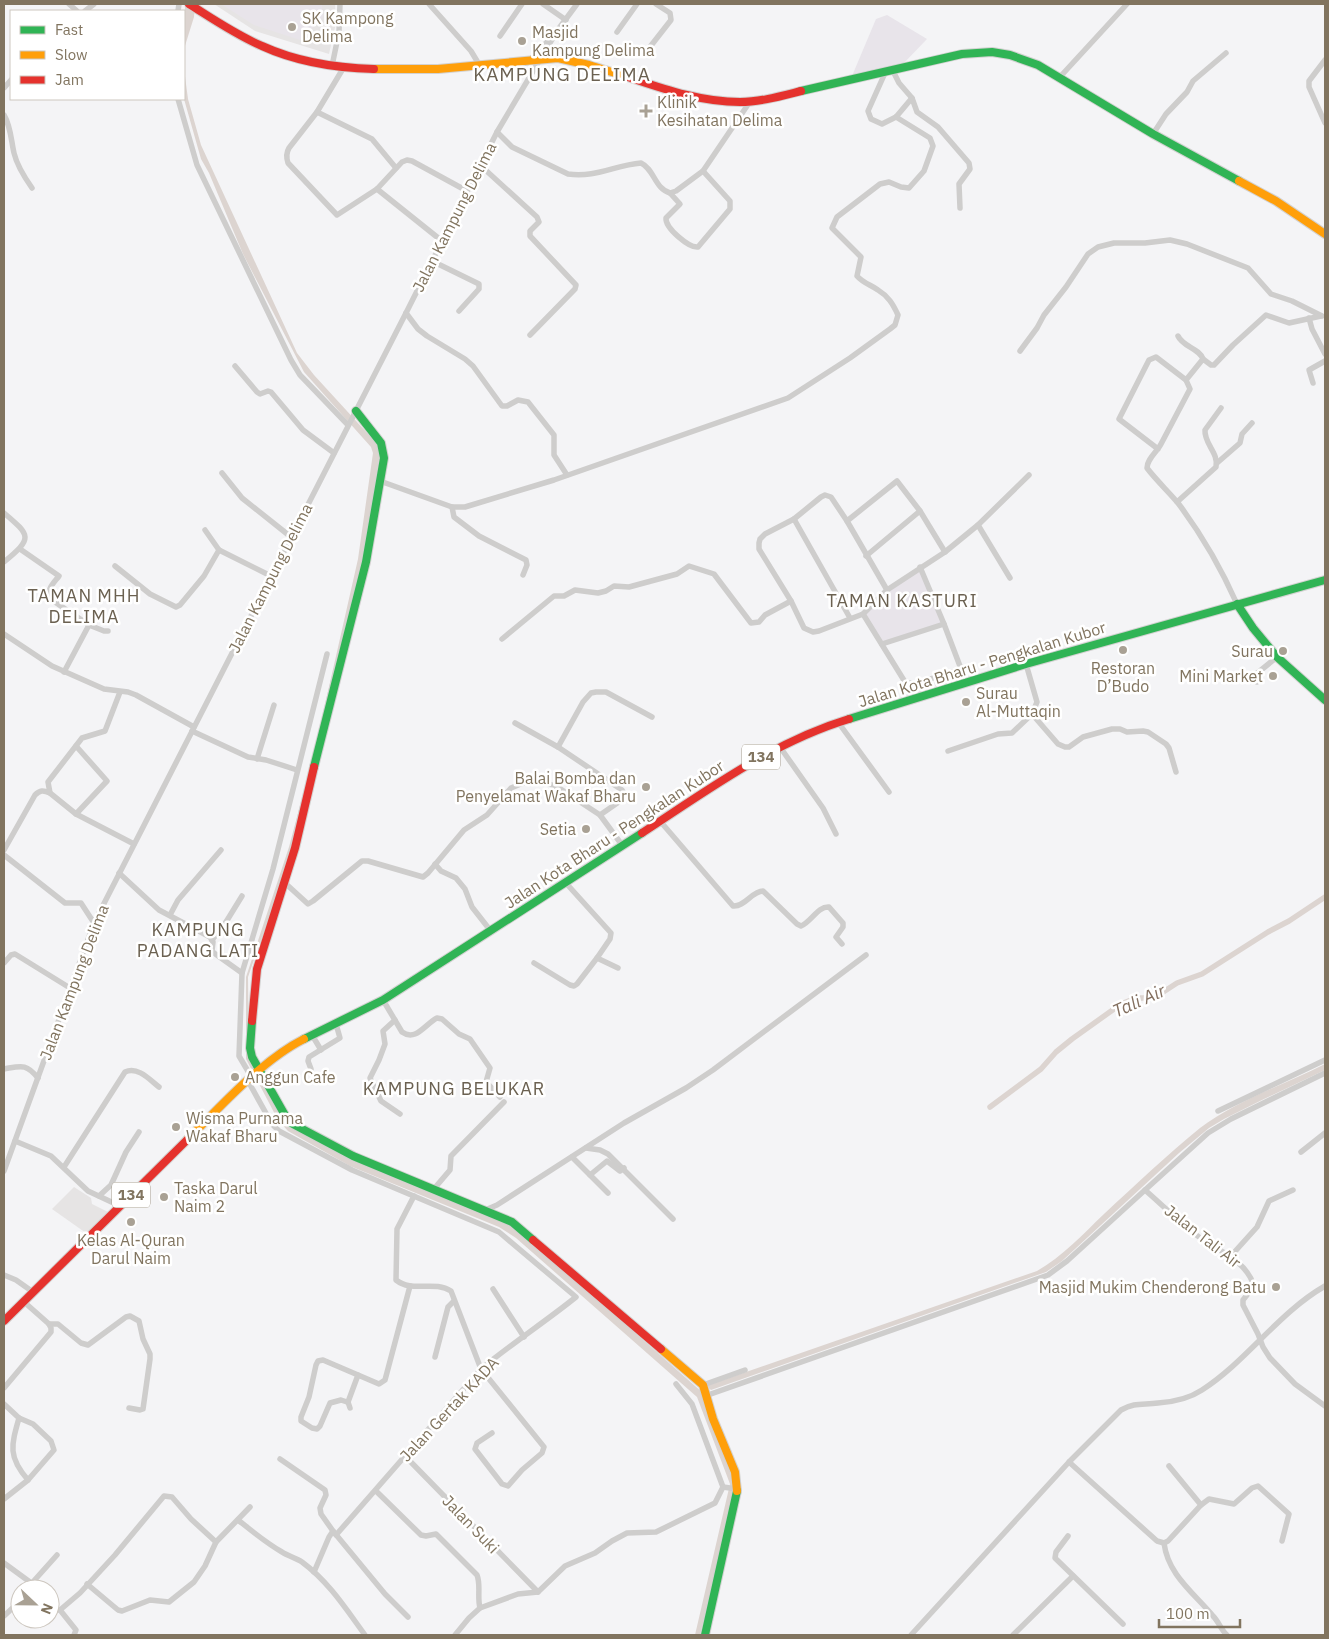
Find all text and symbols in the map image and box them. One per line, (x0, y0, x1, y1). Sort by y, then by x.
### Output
place label: SK Kampong Delima (302, 8, 394, 46)
legend (10, 10, 185, 100)
text: Fast (55, 20, 83, 39)
marker: SK Kampong Delima (286, 21, 298, 33)
place label: Masjid Kampung Delima (532, 22, 655, 60)
marker: Masjid Kampung Delima (516, 35, 528, 47)
text: Slow (55, 45, 88, 64)
district label: KAMPUNG DELIMA (473, 62, 651, 86)
text: Jam (55, 70, 84, 89)
place label: Klinik Kesihatan Delima (657, 92, 783, 130)
marker: Klinik Kesihatan Delima (639, 104, 653, 118)
street label: Jalan Kampung Delima (408, 139, 501, 295)
street label: Jalan Kampung Delima (224, 500, 317, 656)
district label: TAMAN MHH DELIMA (28, 584, 140, 628)
district label: TAMAN KASTURI (826, 589, 978, 612)
street label: Jalan Kota Bharu - Pengkalan Kubor (856, 617, 1108, 711)
place label: Surau (1231, 641, 1273, 661)
marker: Restoran D’Budo (1117, 644, 1129, 656)
marker: Surau (1277, 645, 1289, 657)
place label: Restoran D’Budo (1091, 658, 1155, 696)
place label: Mini Market (1179, 666, 1263, 686)
marker: Mini Market (1267, 670, 1279, 682)
place label: Surau Al-Muttaqin (976, 683, 1061, 721)
marker: Surau Al-Muttaqin (960, 696, 972, 708)
road number: 134 (742, 744, 780, 770)
street label: Jalan Kota Bharu - Pengkalan Kubor (501, 755, 728, 913)
place label: Balai Bomba dan Penyelamat Wakaf Bharu (456, 768, 636, 806)
marker: Balai Bomba dan Penyelamat Wakaf Bharu (640, 781, 652, 793)
place label: Setia (540, 819, 576, 839)
marker: Setia (580, 823, 592, 835)
street label: Jalan Kampung Delima (35, 901, 113, 1063)
district label: KAMPUNG PADANG LATI (137, 918, 259, 962)
water label: Tali Air (1109, 979, 1169, 1022)
place label: Anggun Cafe (245, 1067, 336, 1087)
marker: Anggun Cafe (229, 1071, 241, 1083)
district label: KAMPUNG BELUKAR (363, 1077, 545, 1100)
place label: Wisma Purnama Wakaf Bharu (186, 1108, 304, 1146)
marker: Wisma Purnama Wakaf Bharu (170, 1121, 182, 1133)
place label: Taska Darul Naim 2 (174, 1178, 258, 1216)
road number: 134 (112, 1182, 150, 1208)
marker: Taska Darul Naim 2 (158, 1191, 170, 1203)
street label: Jalan Tali Air (1161, 1200, 1245, 1272)
marker: Kelas Al-Quran Darul Naim (125, 1216, 137, 1228)
place label: Kelas Al-Quran Darul Naim (77, 1230, 185, 1268)
place label: Masjid Mukim Chenderong Batu (1039, 1277, 1266, 1297)
marker: Masjid Mukim Chenderong Batu (1270, 1281, 1282, 1293)
street label: Jalan Gertak KADA (395, 1352, 503, 1466)
street label: Jalan Suki (438, 1491, 504, 1557)
north arrow (10, 1579, 60, 1629)
scale bar (1159, 1596, 1240, 1628)
text: N (37, 1601, 57, 1617)
text: 100 m (1166, 1604, 1210, 1623)

